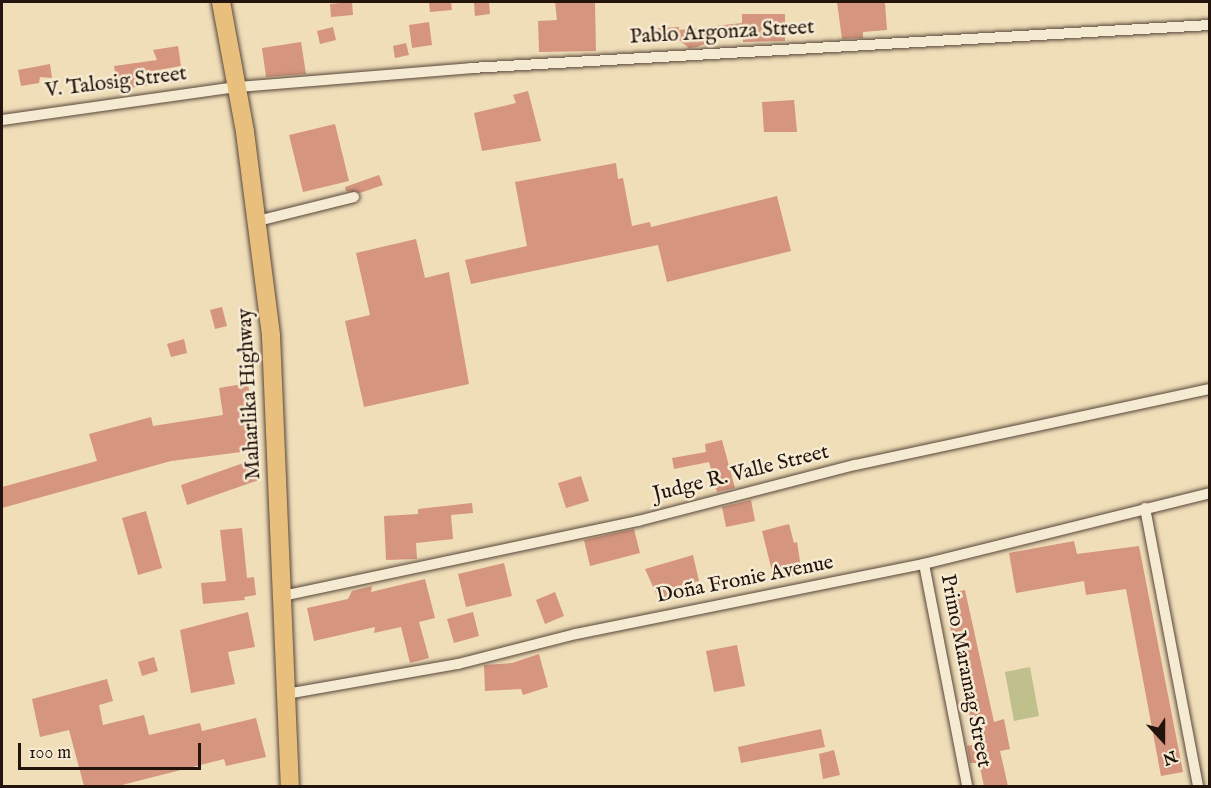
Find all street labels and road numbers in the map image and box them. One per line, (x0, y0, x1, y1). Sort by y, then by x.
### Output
street label: Pablo Argonza Street (629, 16, 815, 50)
street label: V. Talosig Street (44, 62, 188, 104)
street label: Maharlika Highway (233, 307, 267, 481)
street label: Judge R. Valle Street (651, 440, 831, 508)
street label: Doña Fronie Avenue (654, 550, 836, 610)
street label: Primo Maramag Street (934, 572, 996, 770)

